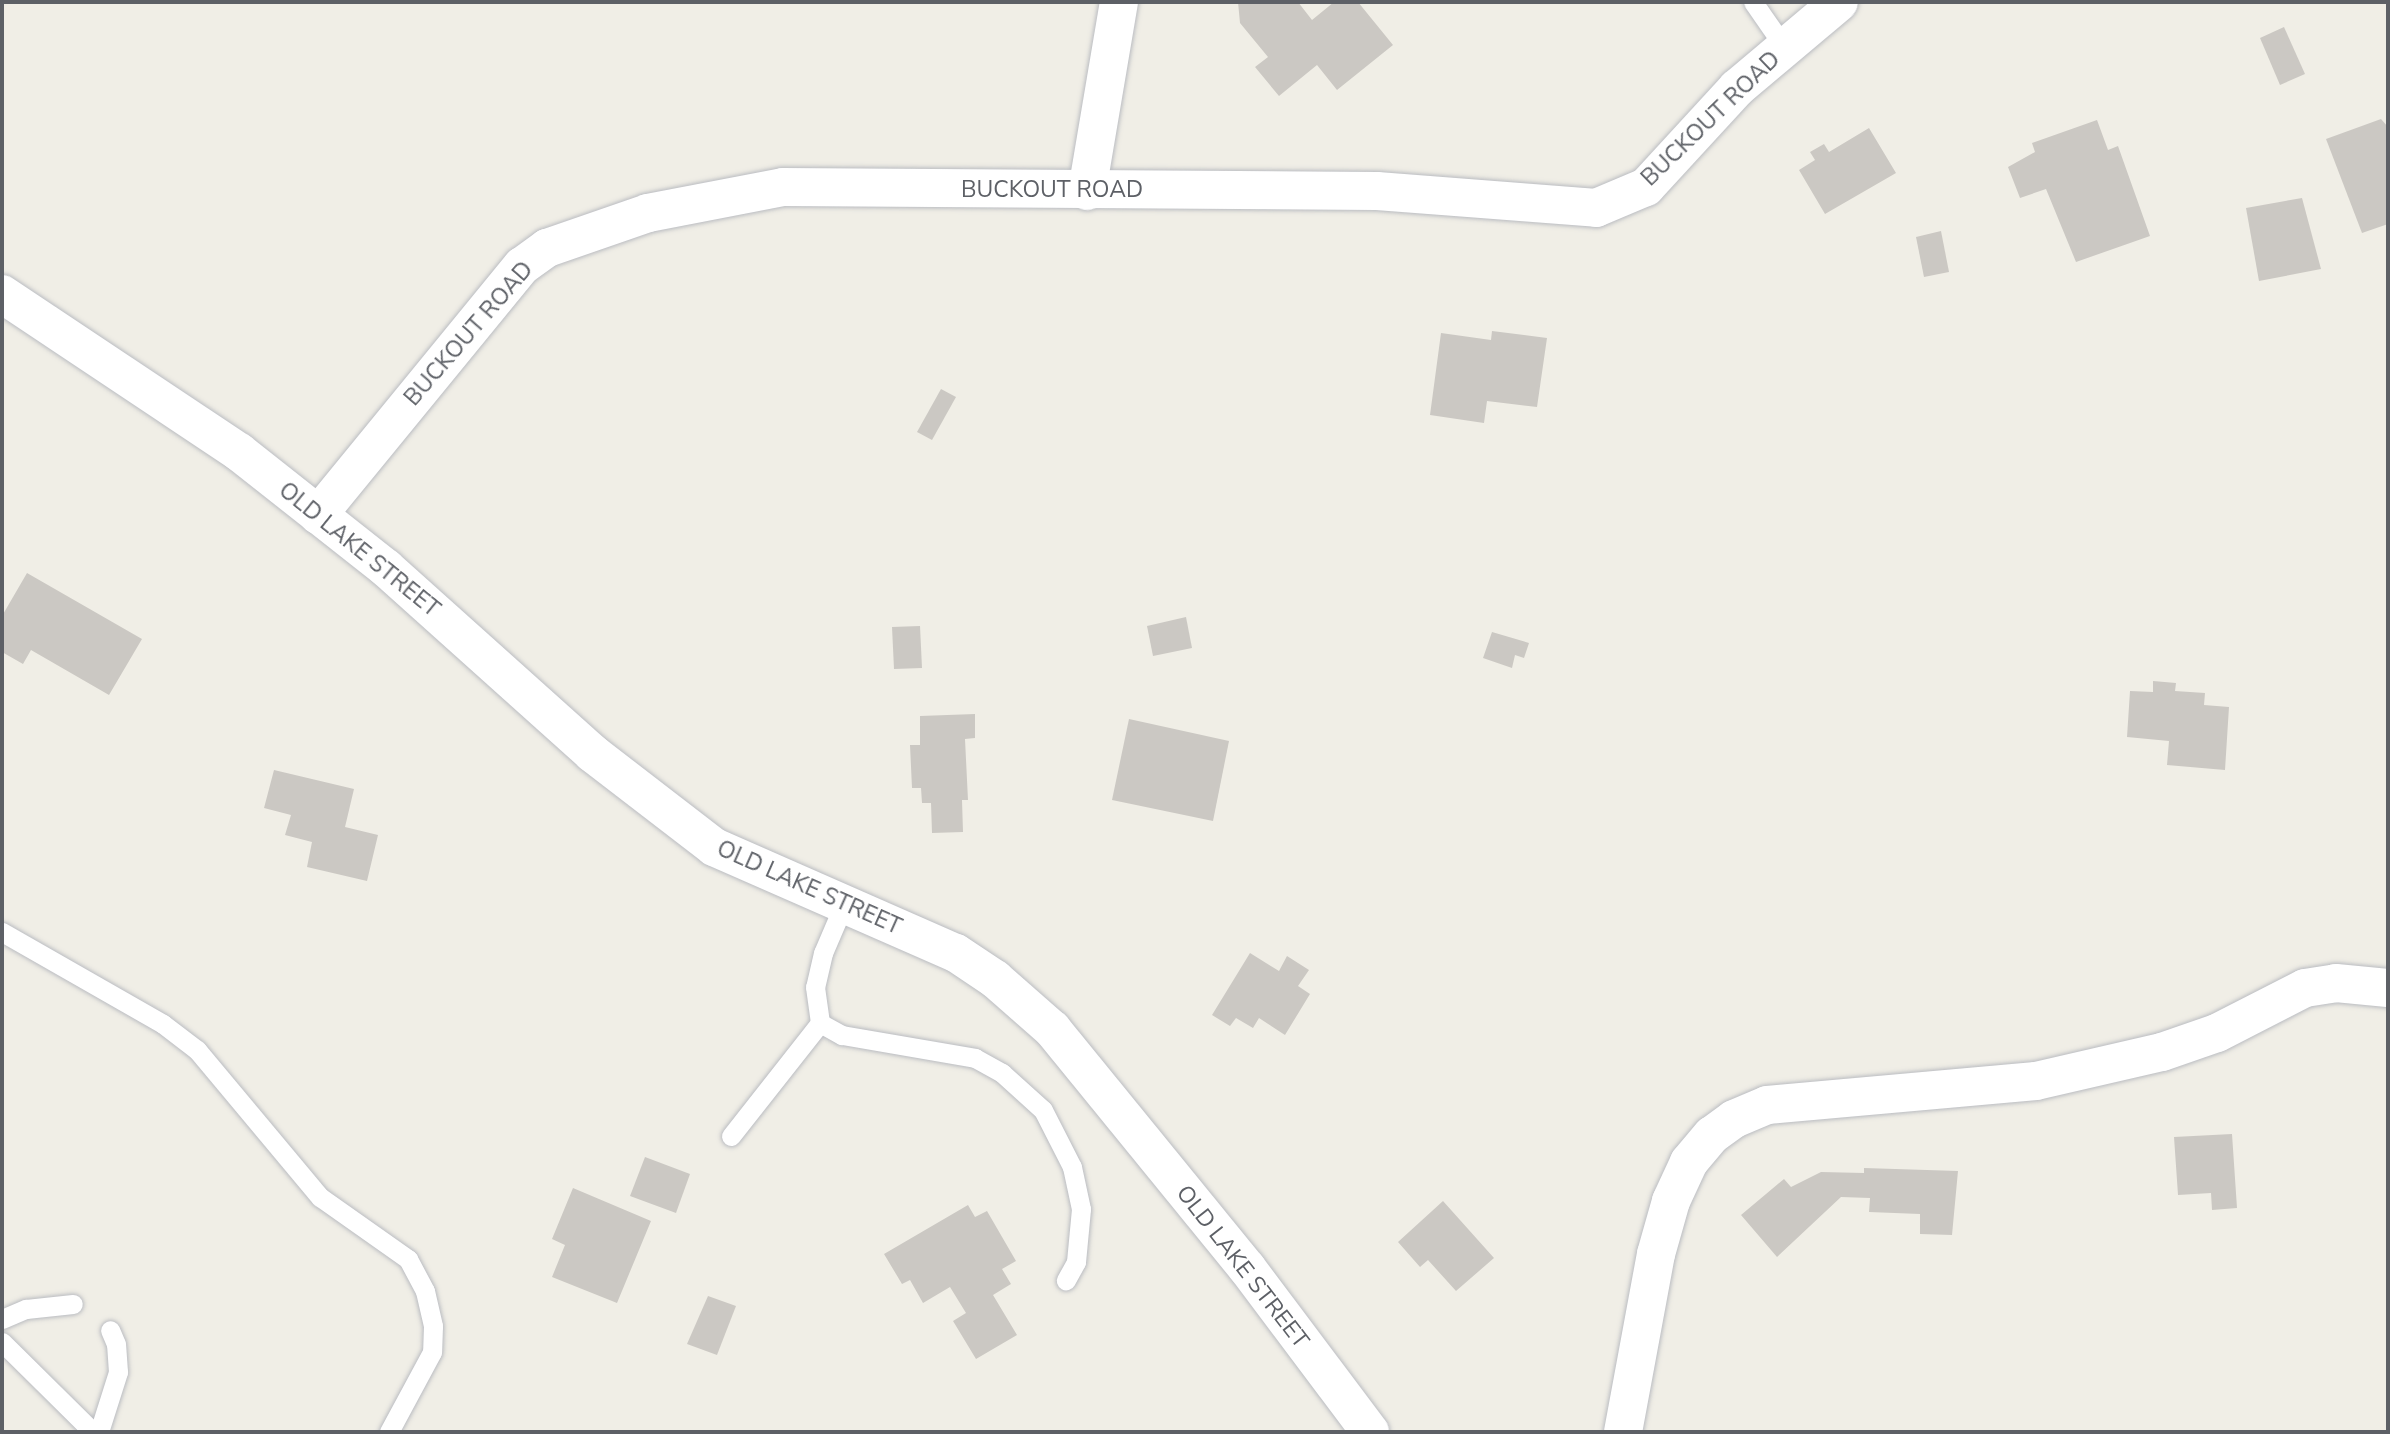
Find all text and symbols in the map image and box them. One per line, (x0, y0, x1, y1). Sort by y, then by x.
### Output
street label: BUCKOUT ROAD (1636, 46, 1786, 192)
street label: BUCKOUT ROAD (961, 176, 1143, 204)
street label: BUCKOUT ROAD (399, 256, 539, 412)
street label: OLD LAKE STREET (273, 477, 445, 623)
street label: OLD LAKE STREET (712, 835, 906, 941)
street label: OLD LAKE STREET (1170, 1180, 1314, 1354)

